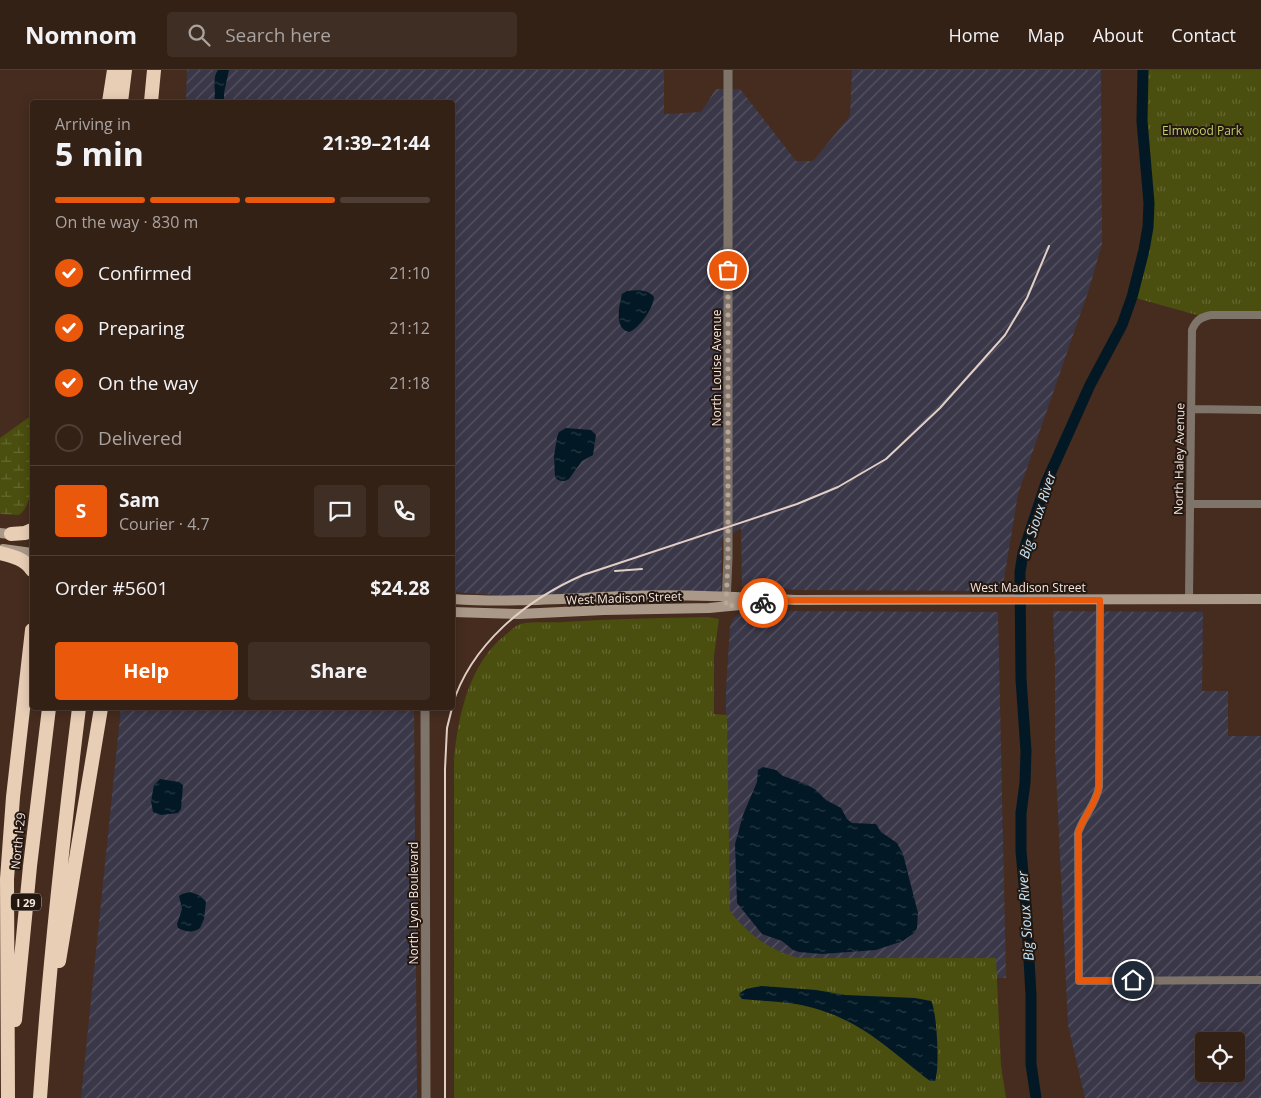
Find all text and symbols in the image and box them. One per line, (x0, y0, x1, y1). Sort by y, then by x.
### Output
search box (167, 12, 517, 57)
text: Nomnom (25, 18, 137, 51)
icon: search (185, 21, 213, 49)
text: Search here (225, 22, 331, 48)
text: Home (949, 23, 999, 47)
text: Map (1027, 23, 1065, 47)
text: About (1093, 23, 1143, 47)
text: Contact (1171, 23, 1236, 47)
text: Arriving in (55, 113, 131, 135)
park label: Elmwood Park (1162, 122, 1243, 139)
text: 21:39–21:44 (323, 130, 430, 156)
text: 5 min (55, 132, 144, 175)
text: On the way · 830 m (55, 211, 198, 233)
pin (707, 249, 749, 291)
icon: bag (714, 256, 742, 284)
icon: check (55, 259, 83, 287)
text: Confirmed (98, 260, 192, 286)
text: 21:10 (389, 262, 430, 284)
street label: North Louise Avenue (708, 309, 725, 427)
icon: check (55, 314, 83, 342)
text: Preparing (98, 315, 185, 341)
text: 21:12 (389, 317, 430, 339)
icon: check (55, 369, 83, 397)
text: On the way (98, 370, 198, 396)
text: 21:18 (389, 372, 430, 394)
street label: North Haley Avenue (1170, 403, 1188, 515)
text: Delivered (98, 425, 182, 451)
water label: Big Sioux River (1014, 469, 1060, 561)
button: chat (314, 485, 366, 537)
button: phone (378, 485, 430, 537)
text: Sam (119, 487, 160, 513)
text: S (76, 498, 86, 524)
text: Courier · 4.7 (119, 513, 210, 535)
text: Order #5601 (55, 575, 168, 601)
text: $24.28 (370, 575, 430, 601)
courier (738, 578, 788, 628)
street label: West Madison Street (970, 579, 1086, 596)
street label: West Madison Street (566, 587, 682, 609)
icon: bike (749, 589, 777, 617)
button: Help (55, 642, 238, 700)
button: Share (248, 642, 430, 700)
street label: North I-29 (7, 812, 29, 870)
street label: North Lyon Boulevard (405, 842, 422, 964)
water label: Big Sioux River (1012, 870, 1038, 962)
road number: I 29 (11, 894, 41, 910)
pin (1112, 959, 1154, 1001)
icon: home (1119, 966, 1147, 994)
map controls (1195, 1032, 1245, 1082)
button: locate (1195, 1032, 1245, 1082)

